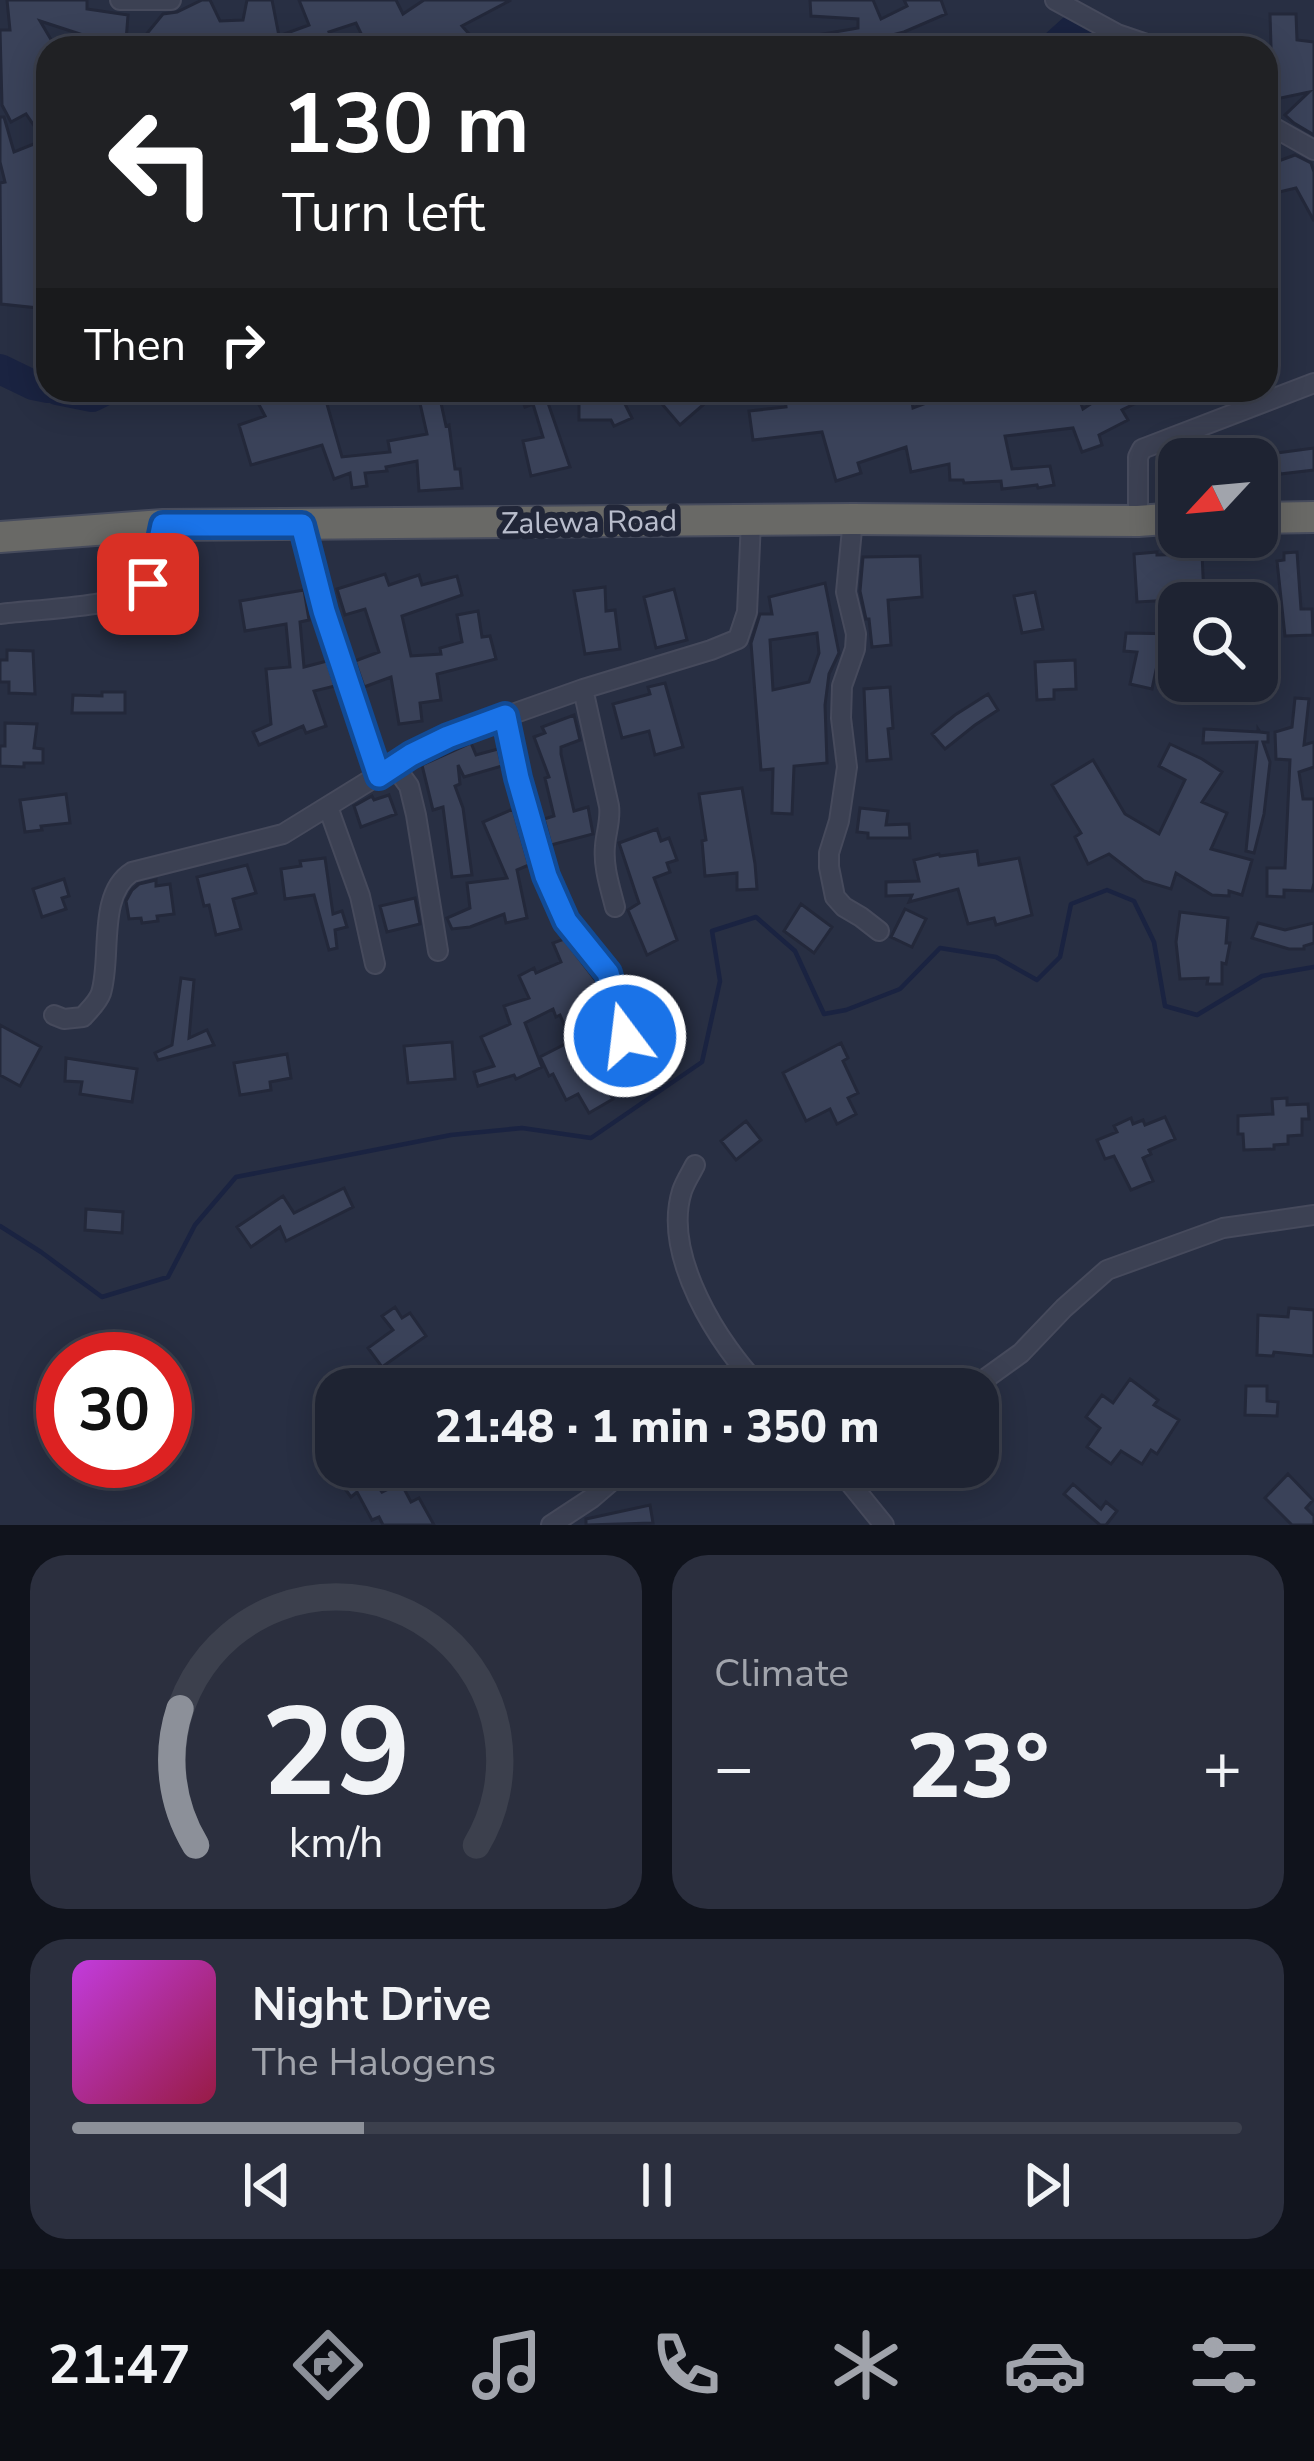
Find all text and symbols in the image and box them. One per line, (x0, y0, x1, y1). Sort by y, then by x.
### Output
text: 130 m (282, 67, 530, 182)
icon: left (84, 84, 240, 240)
text: Turn left (282, 176, 485, 250)
icon: right (210, 312, 276, 378)
text: Then (84, 315, 186, 376)
north arrow (1158, 438, 1278, 558)
map controls (1158, 438, 1278, 702)
street label: Zalewa Road (501, 500, 677, 545)
pin (97, 533, 199, 635)
icon: arrive (115, 551, 181, 617)
button: search (1158, 582, 1278, 702)
position arrow (562, 973, 688, 1099)
speed limit sign: 30 (36, 1332, 192, 1488)
text: 21:48 · 1 min · 350 m (434, 1397, 880, 1458)
text: Climate (714, 1647, 849, 1700)
text: 29 (261, 1668, 411, 1838)
text: 23° (907, 1706, 1049, 1829)
text: − (714, 1723, 754, 1813)
text: + (1202, 1723, 1242, 1813)
text: km/h (289, 1814, 383, 1872)
text: Night Drive (252, 1975, 491, 2036)
text: The Halogens (252, 2036, 496, 2089)
icon: previous (234, 2152, 300, 2218)
icon: pause (624, 2152, 690, 2218)
icon: next (1014, 2152, 1080, 2218)
icon: directions (286, 2323, 370, 2407)
icon: music (465, 2323, 549, 2407)
icon: phone (644, 2323, 728, 2407)
icon: climate (824, 2323, 908, 2407)
icon: car (1003, 2323, 1087, 2407)
icon: filters (1182, 2323, 1266, 2407)
text: 21:47 (48, 2328, 191, 2402)

